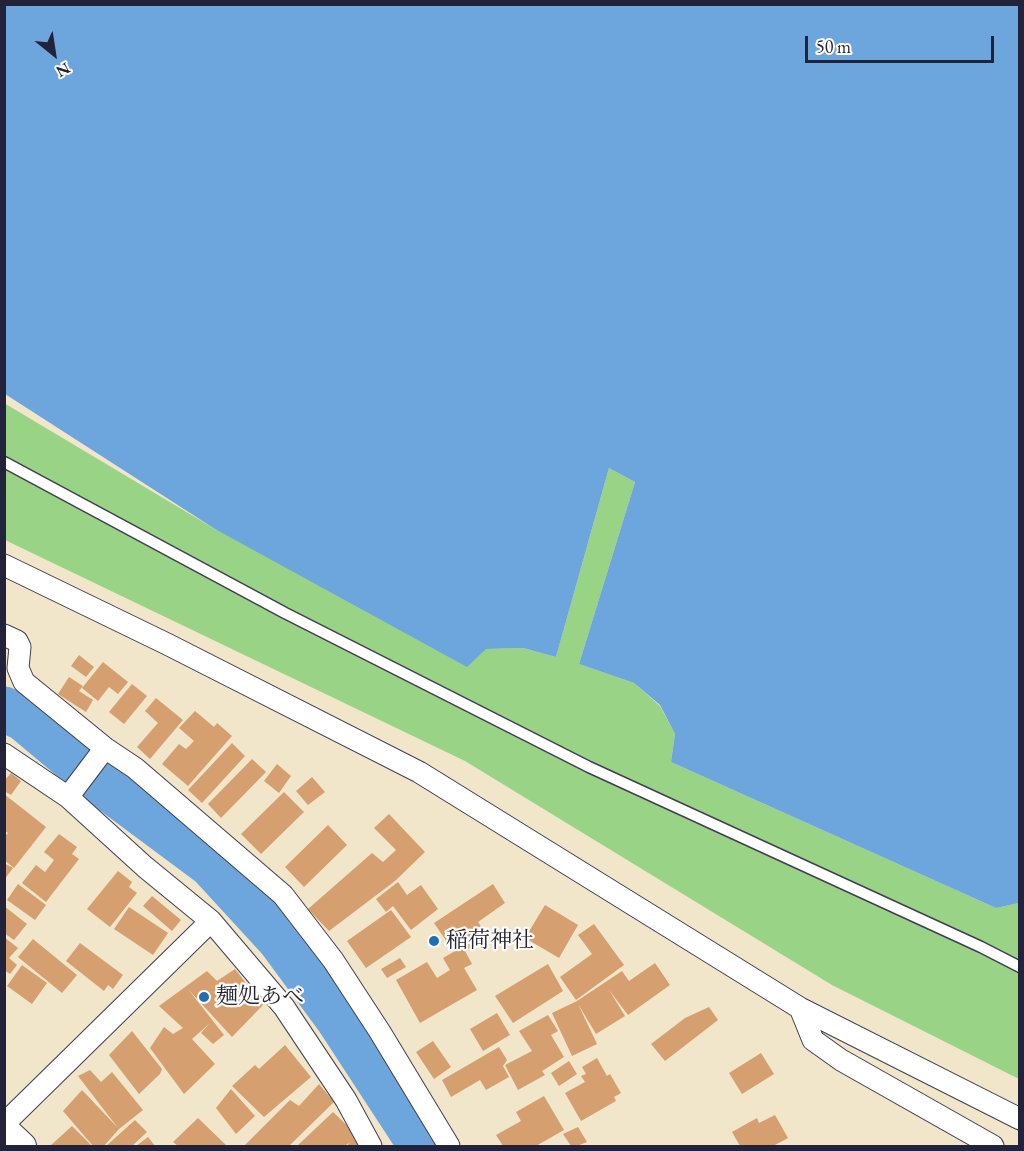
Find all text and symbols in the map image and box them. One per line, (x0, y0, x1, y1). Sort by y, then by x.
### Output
north arrow (24, 24, 84, 84)
scale bar (808, 24, 997, 62)
text: 50 m (816, 35, 851, 58)
text: N (52, 58, 74, 82)
place label: 稲荷神社 (446, 928, 534, 954)
marker: 稲荷神社 (427, 934, 441, 948)
place label: 麺処あべ (216, 984, 304, 1010)
marker: 麺処あべ (197, 990, 211, 1004)

